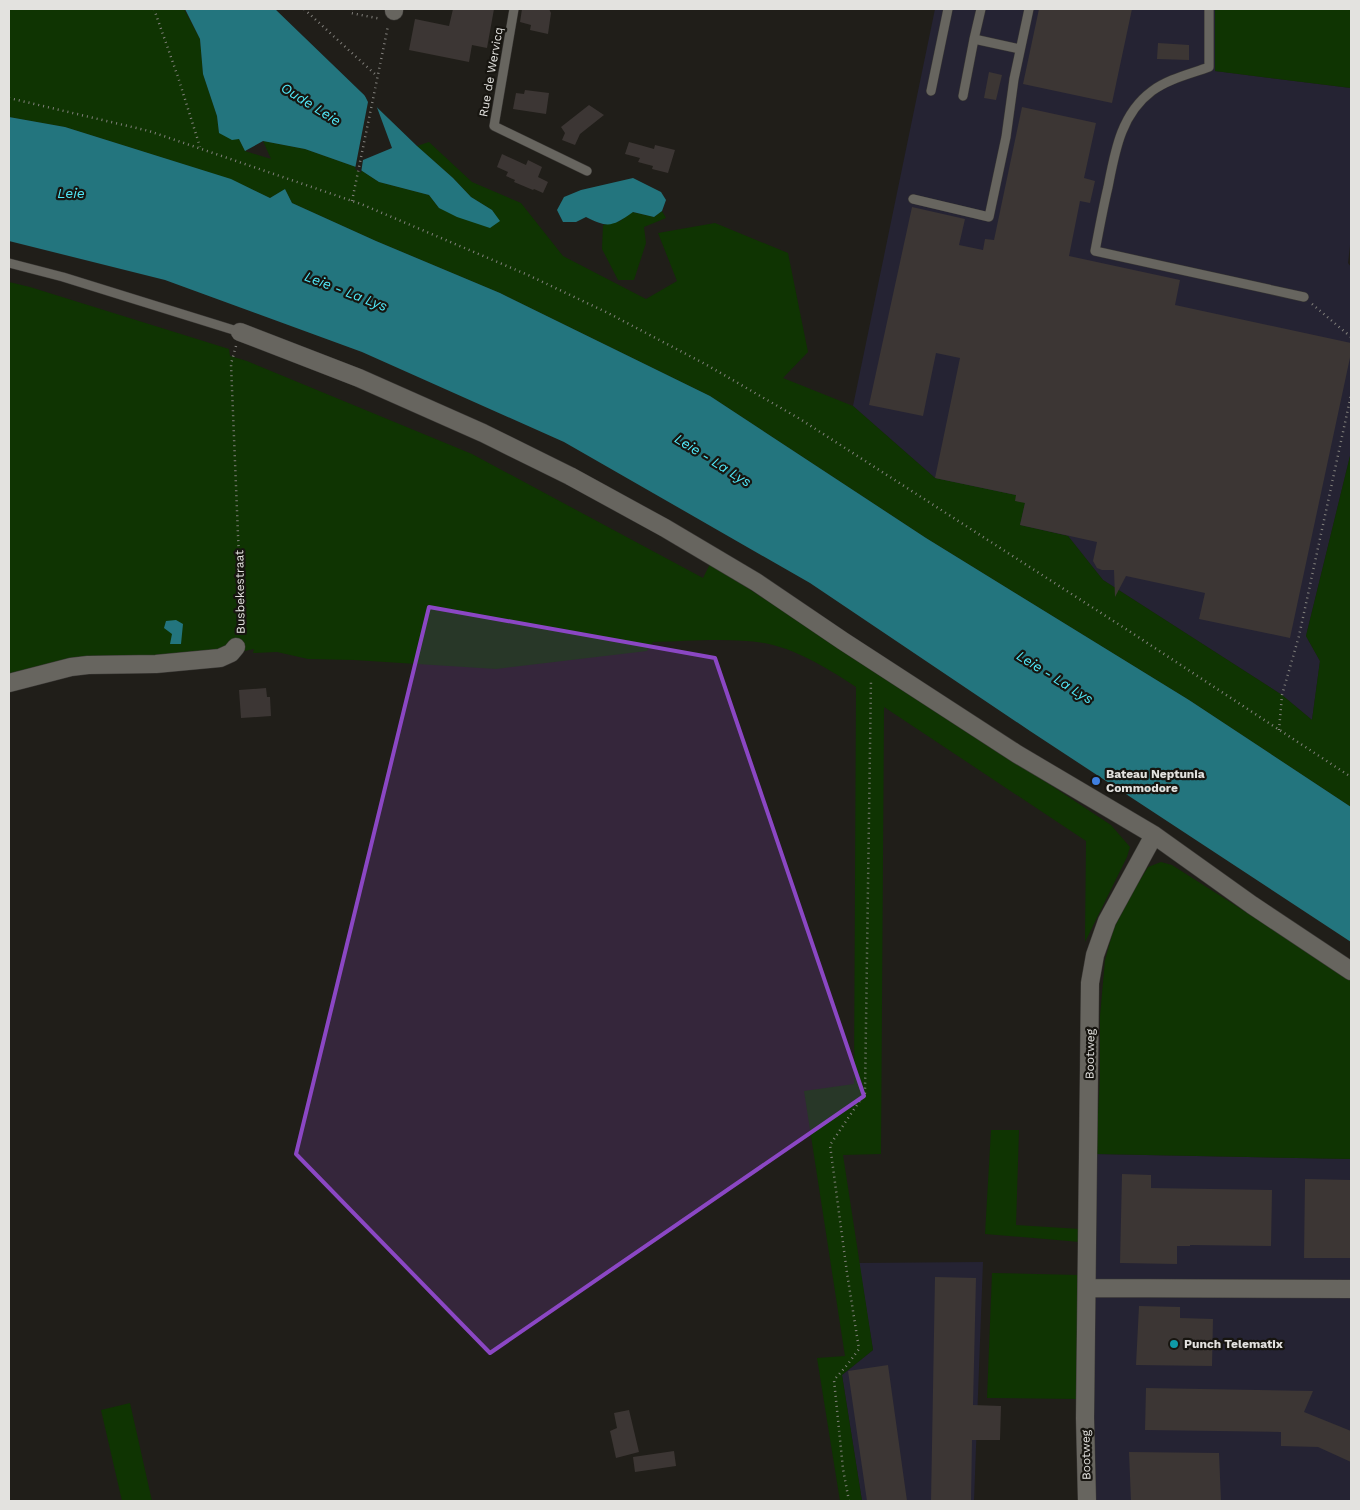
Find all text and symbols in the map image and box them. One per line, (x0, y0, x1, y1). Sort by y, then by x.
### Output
street label: Rue de Wervicq (476, 26, 506, 118)
water label: Oude Leie (278, 79, 344, 129)
water label: Leie (57, 185, 85, 201)
water label: Leie - La Lys (303, 268, 389, 314)
water label: Leie - La Lys (672, 430, 754, 490)
street label: Busbekestraat (232, 550, 248, 634)
water label: Leie - La Lys (1014, 647, 1096, 707)
place label: Bateau Neptunia Commodore (1106, 767, 1205, 795)
marker: Bateau Neptunia Commodore (1090, 775, 1102, 787)
street label: Bootweg (1083, 1028, 1097, 1079)
place label: Punch Telematix (1184, 1337, 1283, 1351)
marker: Punch Telematix (1168, 1338, 1180, 1350)
street label: Bootweg (1079, 1429, 1093, 1480)

